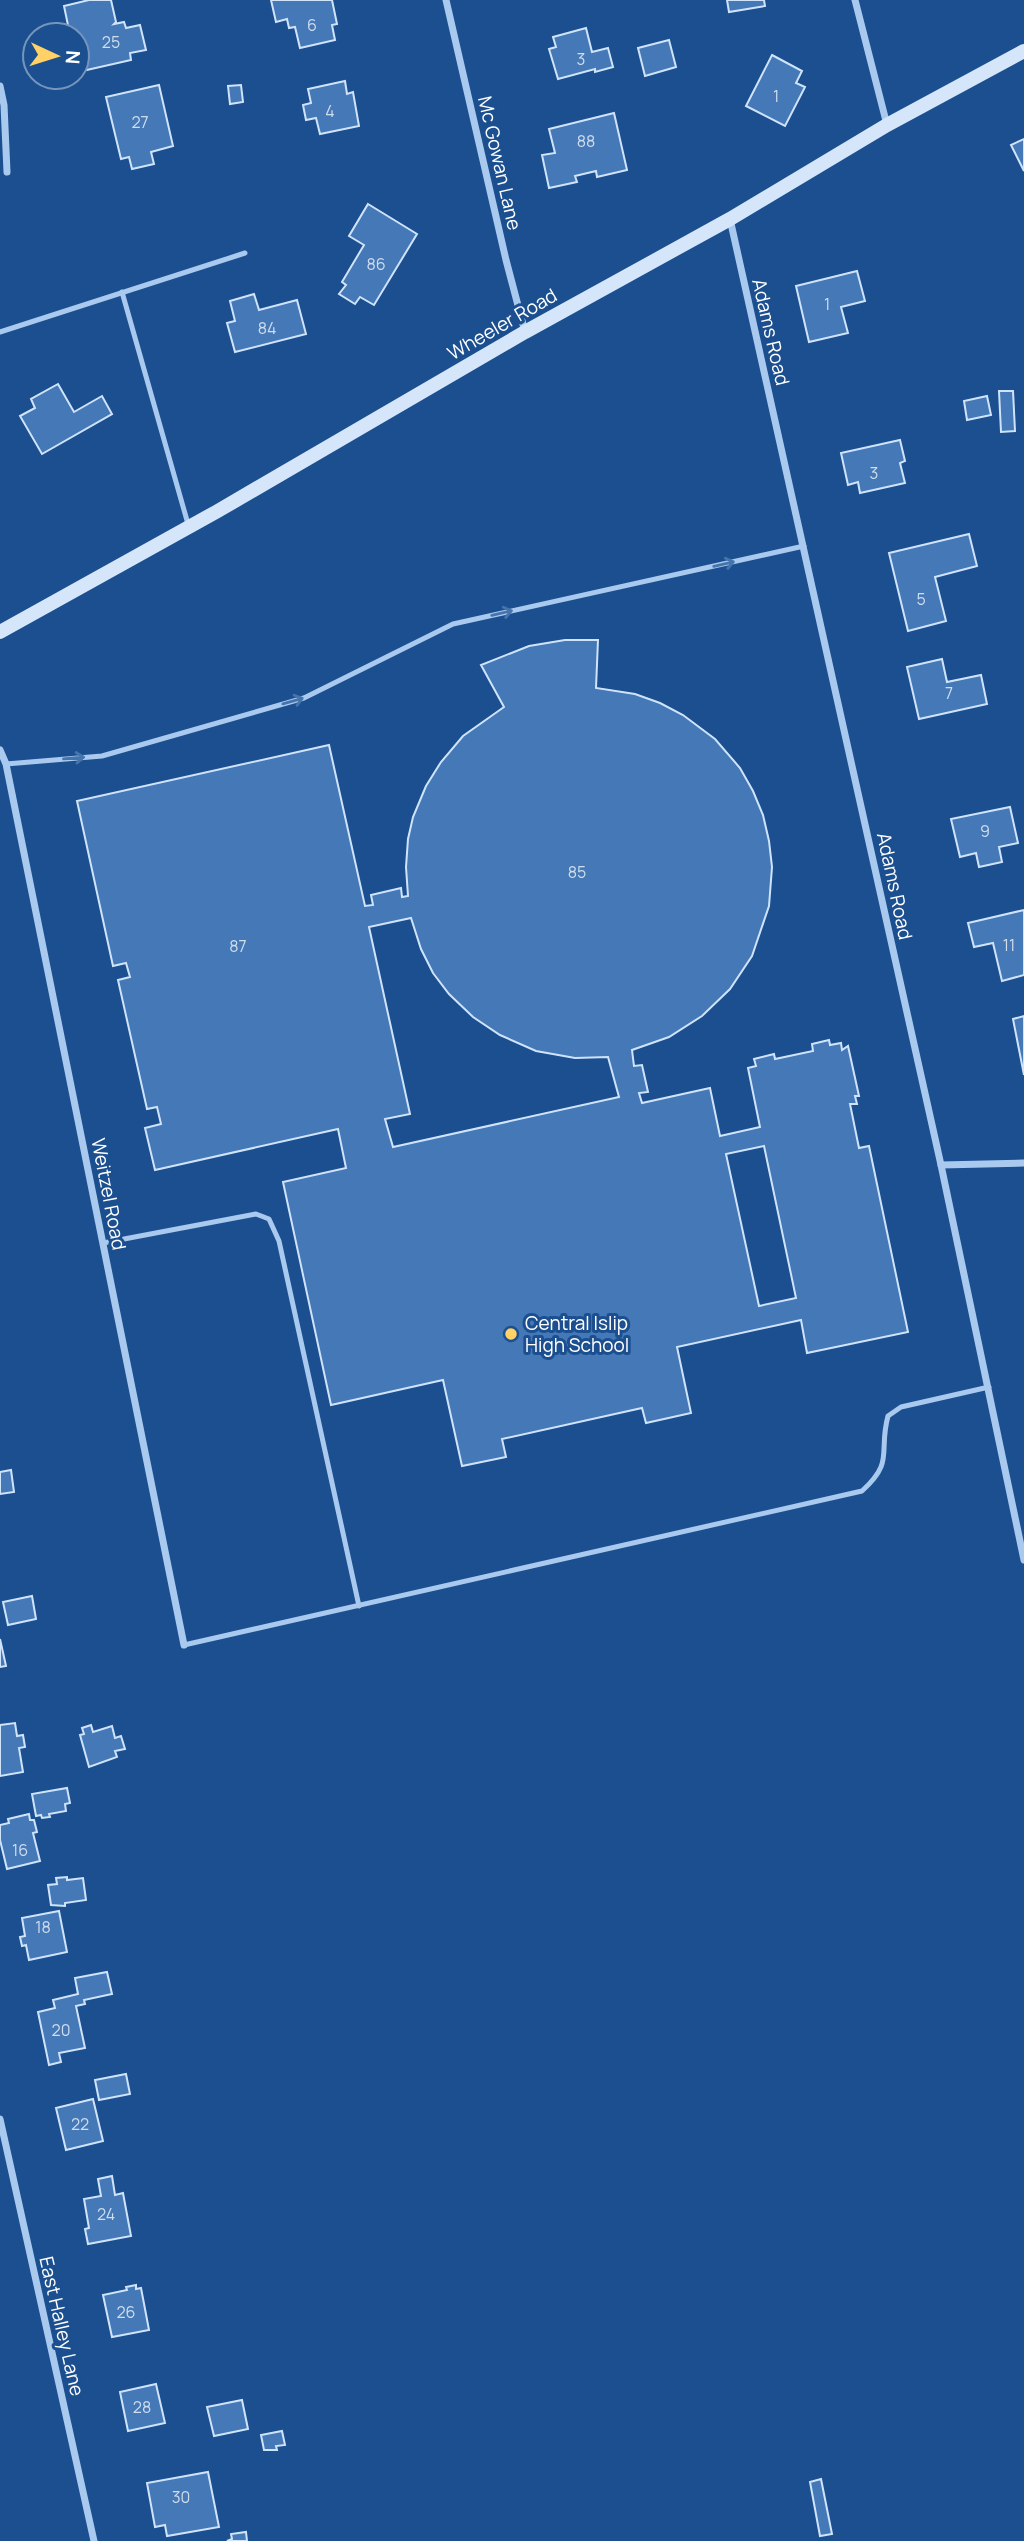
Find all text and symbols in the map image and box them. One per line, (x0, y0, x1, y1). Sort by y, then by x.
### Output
house number: 6 (307, 14, 317, 36)
north arrow (21, 21, 91, 91)
house number: 25 (102, 31, 120, 53)
house number: 3 (577, 48, 585, 70)
text: N (60, 49, 86, 65)
house number: 1 (773, 85, 779, 107)
street label: Mc Gowan Lane (472, 93, 528, 233)
house number: 4 (325, 100, 335, 122)
house number: 27 (131, 111, 149, 133)
house number: 88 (577, 130, 595, 152)
house number: 86 (366, 253, 386, 275)
street label: Adams Road (746, 276, 796, 388)
street label: Wheeler Road (442, 282, 562, 366)
house number: 1 (824, 293, 830, 315)
house number: 84 (258, 317, 276, 339)
house number: 3 (870, 462, 878, 484)
one-way arrow (712, 557, 735, 570)
house number: 5 (916, 588, 926, 610)
one-way arrow (490, 606, 513, 620)
house number: 7 (945, 682, 953, 704)
one-way arrow (282, 694, 304, 707)
one-way arrow (62, 751, 84, 764)
house number: 9 (980, 820, 990, 842)
street label: Adams Road (871, 830, 919, 942)
house number: 85 (568, 861, 586, 883)
house number: 11 (1003, 934, 1015, 956)
house number: 87 (229, 935, 247, 957)
street label: Weitzel Road (85, 1136, 133, 1252)
place label: Central Islip High School (525, 1310, 629, 1358)
marker: Central Islip High School (503, 1326, 519, 1342)
house number: 16 (12, 1839, 28, 1861)
house number: 18 (35, 1916, 51, 1938)
house number: 20 (52, 2019, 70, 2041)
house number: 22 (71, 2113, 89, 2135)
house number: 24 (97, 2203, 115, 2225)
street label: East Halley Lane (33, 2254, 91, 2398)
house number: 26 (116, 2301, 136, 2323)
house number: 28 (133, 2396, 151, 2418)
house number: 30 (172, 2486, 190, 2508)

